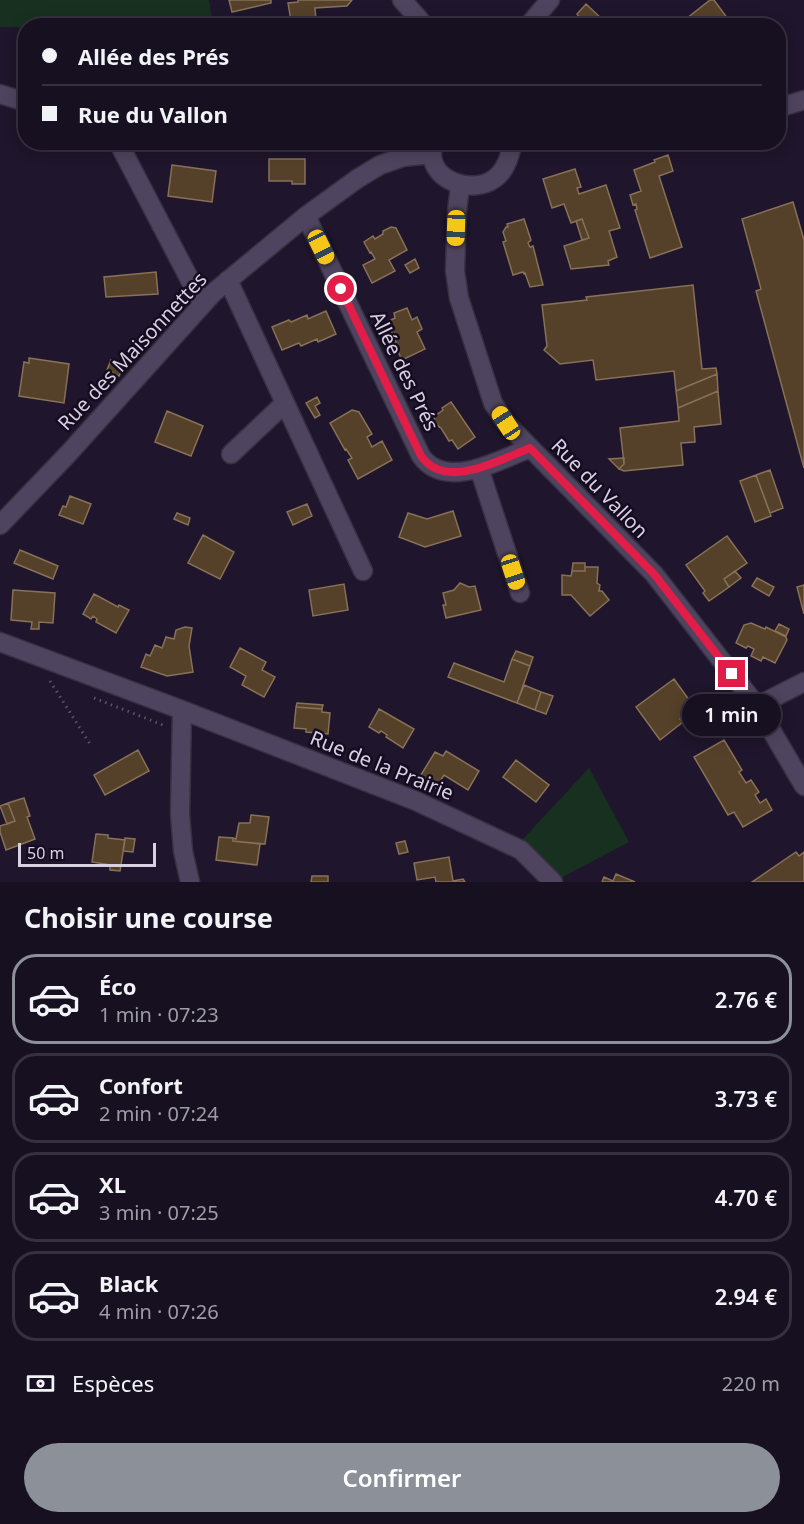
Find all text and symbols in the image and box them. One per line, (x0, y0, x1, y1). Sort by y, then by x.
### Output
text: Allée des Prés (78, 41, 229, 71)
text: Rue du Vallon (78, 99, 228, 129)
car (446, 210, 466, 246)
car (305, 227, 337, 267)
street label: Rue des Maisonnettes (51, 266, 213, 436)
route start (327, 275, 354, 302)
street label: Allée des Prés (364, 307, 446, 435)
car (489, 403, 523, 443)
street label: Rue du Vallon (546, 432, 654, 544)
car (499, 552, 527, 592)
route end (718, 660, 745, 687)
callout: 1 min (682, 695, 782, 737)
text: 1 min (704, 701, 759, 728)
street label: Rue de la Prairie (306, 724, 458, 806)
scale bar (18, 840, 156, 868)
text: 50 m (27, 842, 64, 864)
text: Choisir une course (24, 899, 273, 936)
text: Éco (99, 971, 136, 1001)
icon: car (27, 972, 81, 1026)
text: 2.76 € (715, 984, 777, 1014)
text: 1 min · 07:23 (99, 1001, 219, 1028)
text: Confort (99, 1070, 183, 1100)
icon: car (27, 1071, 81, 1125)
text: 3.73 € (715, 1083, 777, 1113)
text: 2 min · 07:24 (99, 1100, 219, 1127)
text: XL (99, 1169, 126, 1199)
icon: car (27, 1170, 81, 1224)
text: 4.70 € (715, 1182, 777, 1212)
text: 3 min · 07:25 (99, 1199, 219, 1226)
text: Black (99, 1268, 158, 1298)
icon: car (27, 1269, 81, 1323)
text: 2.94 € (715, 1281, 777, 1311)
text: 4 min · 07:26 (99, 1298, 219, 1325)
icon: cash (24, 1367, 57, 1400)
text: Espèces (72, 1368, 154, 1398)
text: 220 m (722, 1370, 780, 1397)
button: Confirmer (24, 1443, 780, 1512)

